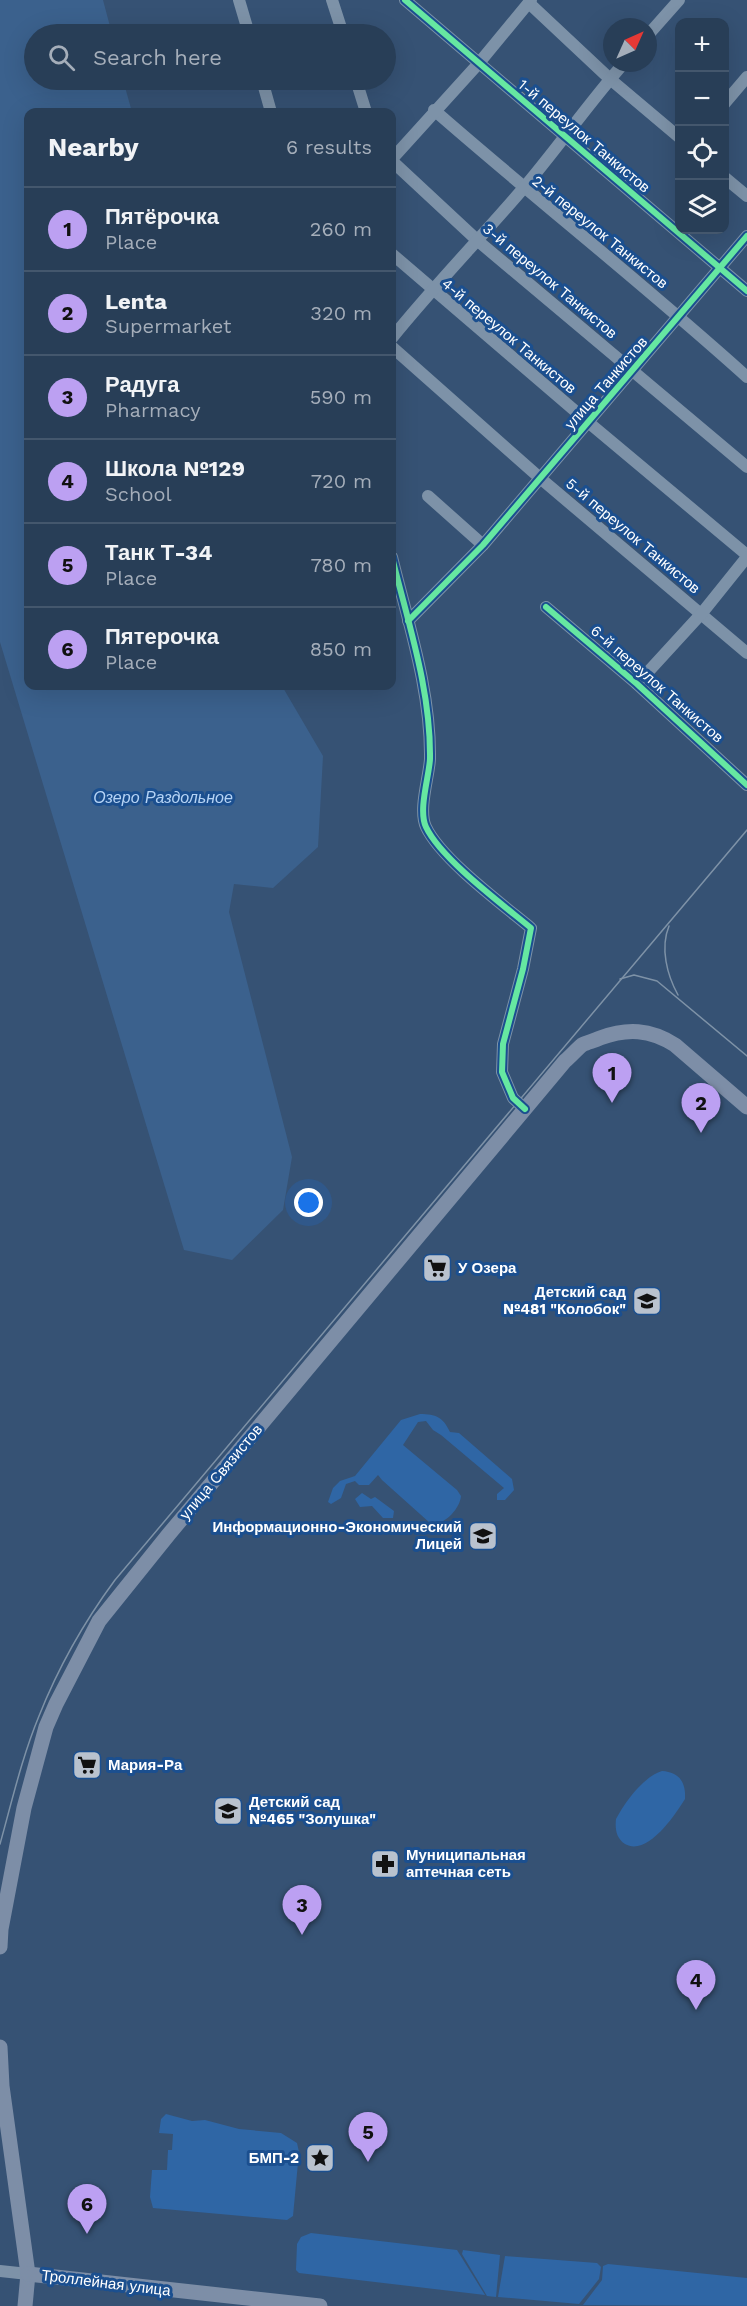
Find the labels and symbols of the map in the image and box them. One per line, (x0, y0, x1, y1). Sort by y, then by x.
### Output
north arrow (603, 18, 657, 72)
street label: 1-й переулок Танкистов (514, 76, 654, 196)
street label: 2-й переулок Танкистов (529, 172, 671, 292)
street label: 3-й переулок Танкистов (479, 220, 621, 342)
street label: 4-й переулок Танкистов (438, 274, 580, 398)
street label: улица Танкистов (561, 333, 651, 433)
street label: 5-й переулок Танкистов (562, 475, 704, 597)
street label: 6-й переулок Танкистов (587, 621, 727, 747)
water label: Озеро Раздольное (93, 788, 233, 807)
pin: 1 (592, 1054, 632, 1103)
pin: 2 (682, 1084, 720, 1133)
your location (294, 1188, 323, 1217)
supermarket icon: У Озера (421, 1252, 453, 1284)
place label: У Озера (458, 1259, 517, 1277)
place label: Детский сад №481 "Колобок" (503, 1283, 626, 1318)
school or university icon: Детский сад №481 "Колобок" (631, 1285, 663, 1317)
street label: улица Связистов (176, 1421, 266, 1523)
place label: Информационно-Экономический Лицей (212, 1518, 462, 1553)
school or university icon: Информационно-Экономический Лицей (467, 1520, 499, 1552)
supermarket icon: Мария-Ра (71, 1749, 103, 1781)
place label: Мария-Ра (108, 1756, 183, 1774)
place label: Детский сад №465 "Золушка" (249, 1793, 376, 1828)
school or university icon: Детский сад №465 "Золушка" (212, 1795, 244, 1827)
place label: Муниципальная аптечная сеть (406, 1846, 526, 1881)
pharmacy icon: Муниципальная аптечная сеть (369, 1848, 401, 1880)
pin: 3 (282, 1886, 322, 1935)
pin: 4 (676, 1960, 716, 2010)
pin: 5 (348, 2112, 388, 2162)
place icon: БМП-2 (304, 2142, 336, 2174)
place label: БМП-2 (249, 2149, 299, 2167)
pin: 6 (68, 2184, 106, 2234)
street label: Троллейная улица (40, 2266, 172, 2300)

